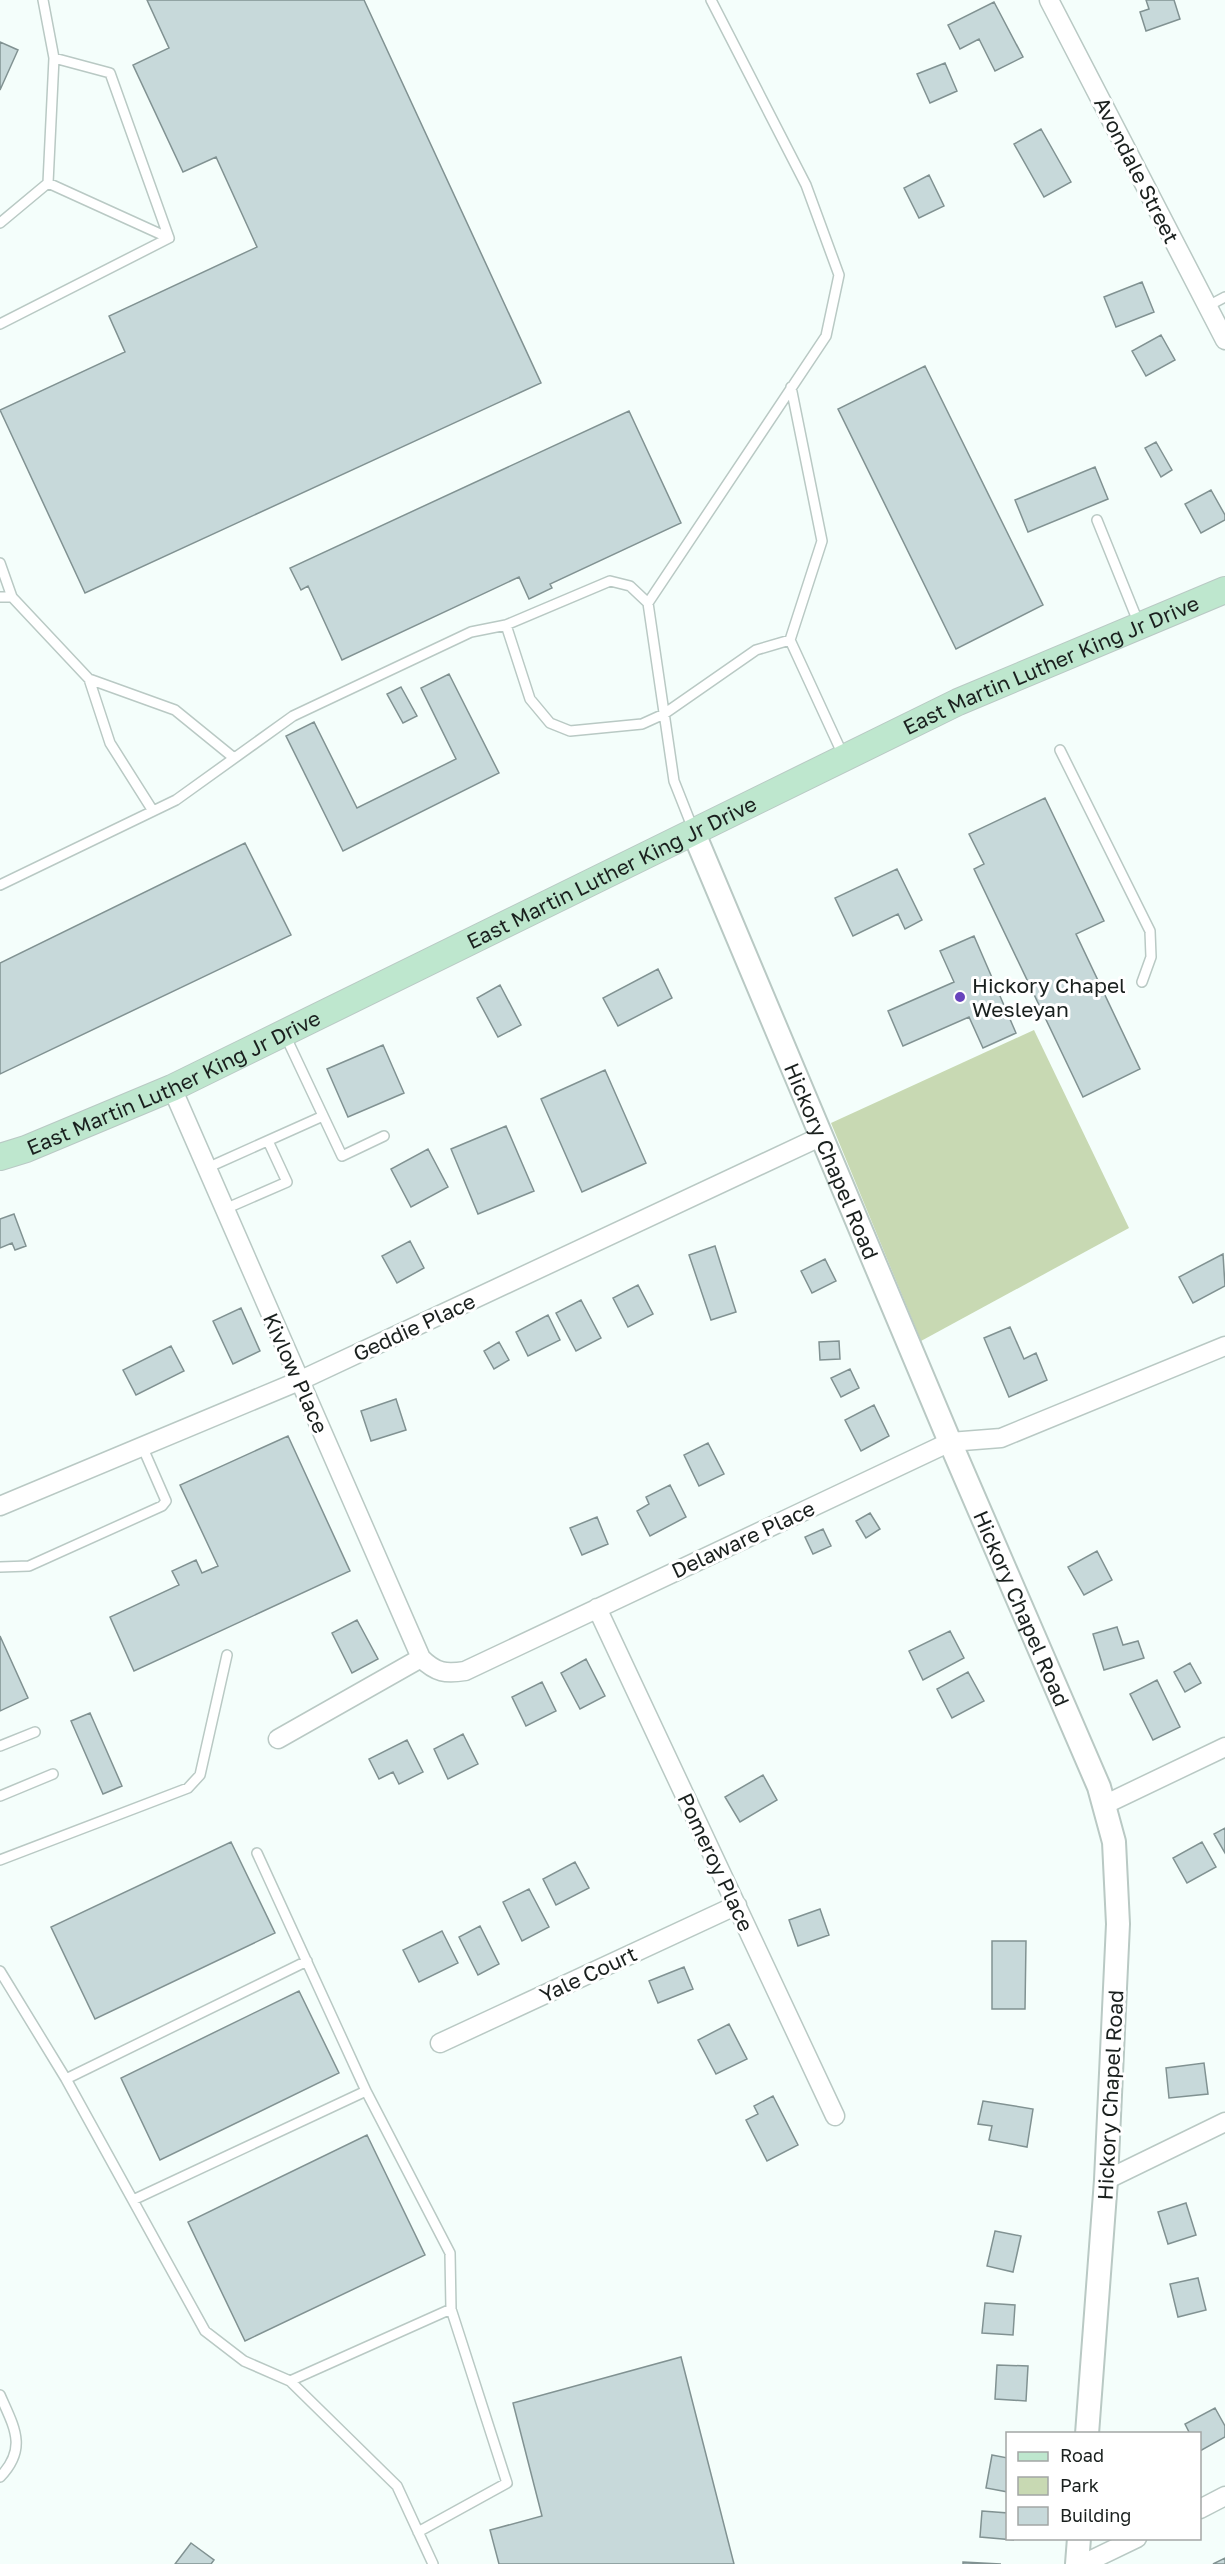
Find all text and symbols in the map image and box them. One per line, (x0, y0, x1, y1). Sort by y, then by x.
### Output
street label: Avondale Street (1089, 93, 1185, 247)
street label: East Martin Luther King Jr Drive (898, 590, 1203, 740)
street label: East Martin Luther King Jr Drive (462, 790, 761, 954)
place label: Hickory Chapel Wesleyan (972, 972, 1126, 1022)
marker: Hickory Chapel Wesleyan (953, 990, 967, 1004)
street label: East Martin Luther King Jr Drive (23, 1004, 324, 1160)
street label: Hickory Chapel Road (779, 1059, 885, 1263)
street label: Geddie Place (349, 1287, 479, 1367)
street label: Kivlow Place (258, 1309, 334, 1437)
street label: Delaware Place (667, 1494, 819, 1584)
street label: Hickory Chapel Road (968, 1506, 1076, 1710)
street label: Pomeroy Place (673, 1789, 759, 1935)
street label: Yale Court (535, 1940, 641, 2008)
street label: Hickory Chapel Road (1092, 1989, 1128, 2201)
legend (1006, 2432, 1201, 2540)
text: Road (1060, 2444, 1104, 2466)
text: Park (1060, 2474, 1099, 2496)
text: Building (1060, 2504, 1131, 2526)

